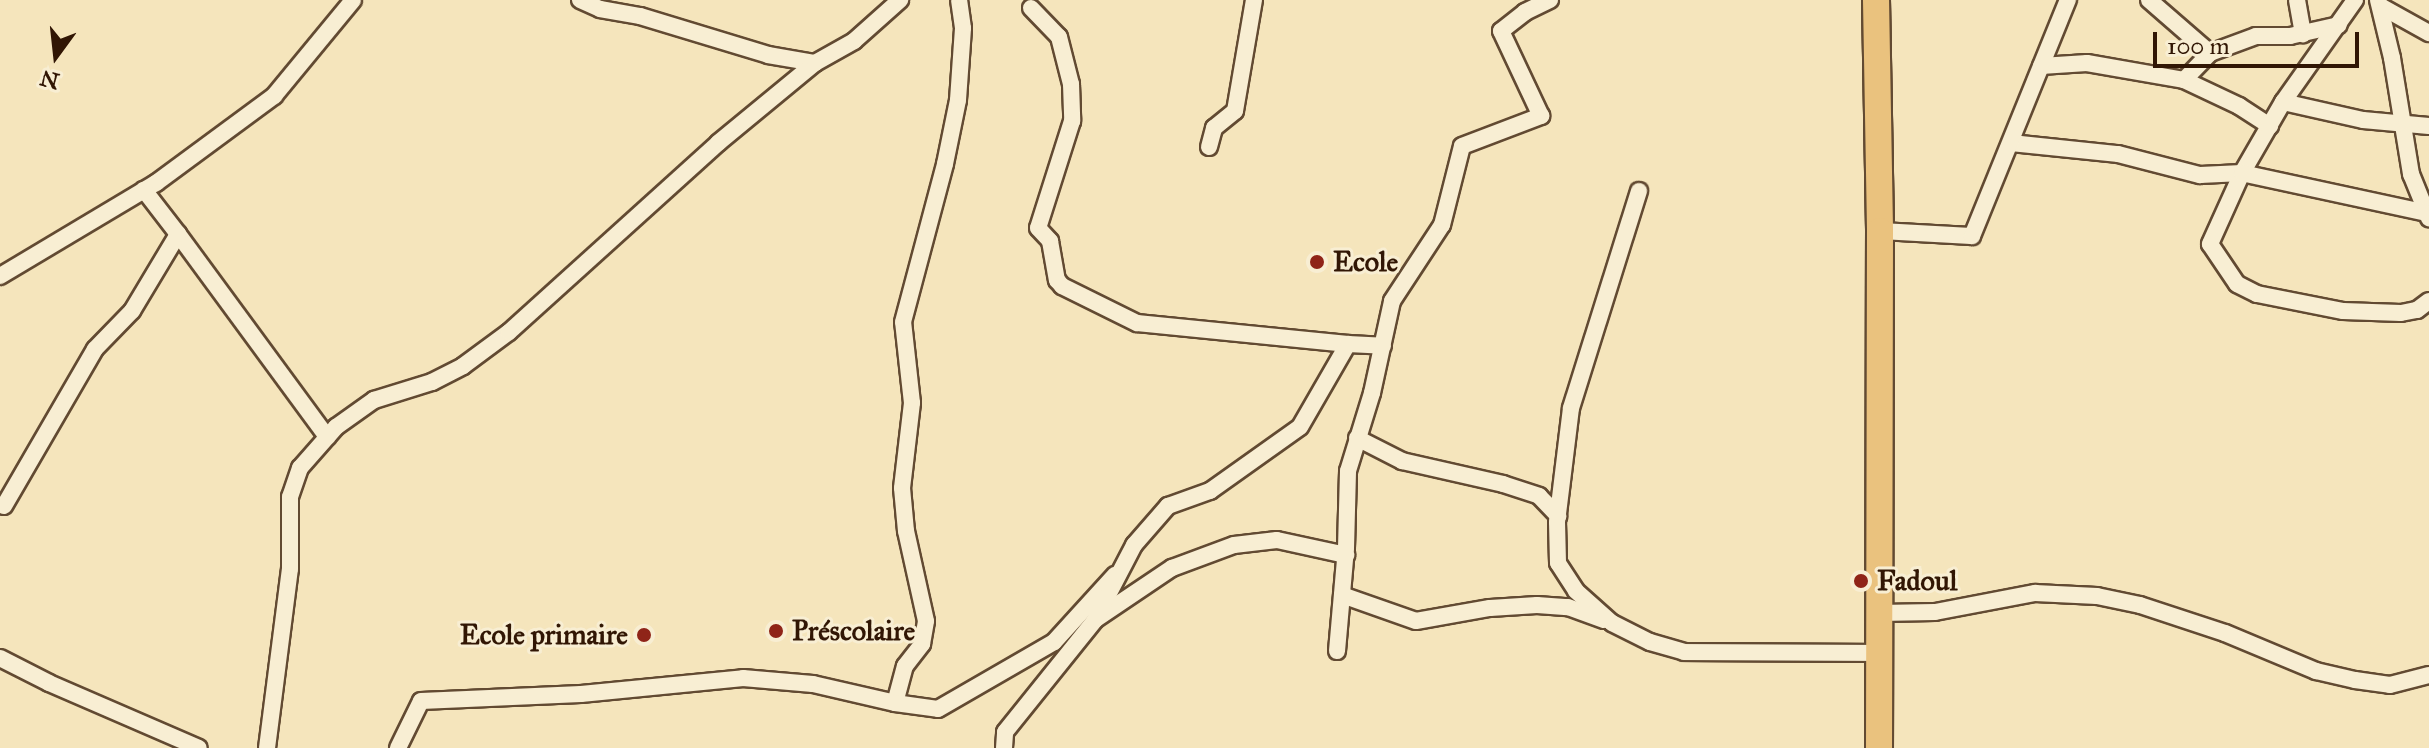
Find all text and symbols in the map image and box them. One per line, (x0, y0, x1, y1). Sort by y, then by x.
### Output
north arrow (16, 16, 96, 96)
scale bar (2157, 16, 2363, 66)
text: 100 m (2167, 31, 2230, 61)
text: N (37, 64, 62, 95)
place label: Ecole (1333, 245, 1398, 279)
marker: Ecole (1308, 253, 1326, 271)
place label: Fadoul (1877, 564, 1957, 598)
marker: Fadoul (1852, 572, 1870, 590)
place label: Préscolaire (792, 614, 915, 648)
place label: Ecole primaire (460, 618, 628, 652)
marker: Préscolaire (767, 622, 785, 640)
marker: Ecole primaire (635, 626, 653, 644)

